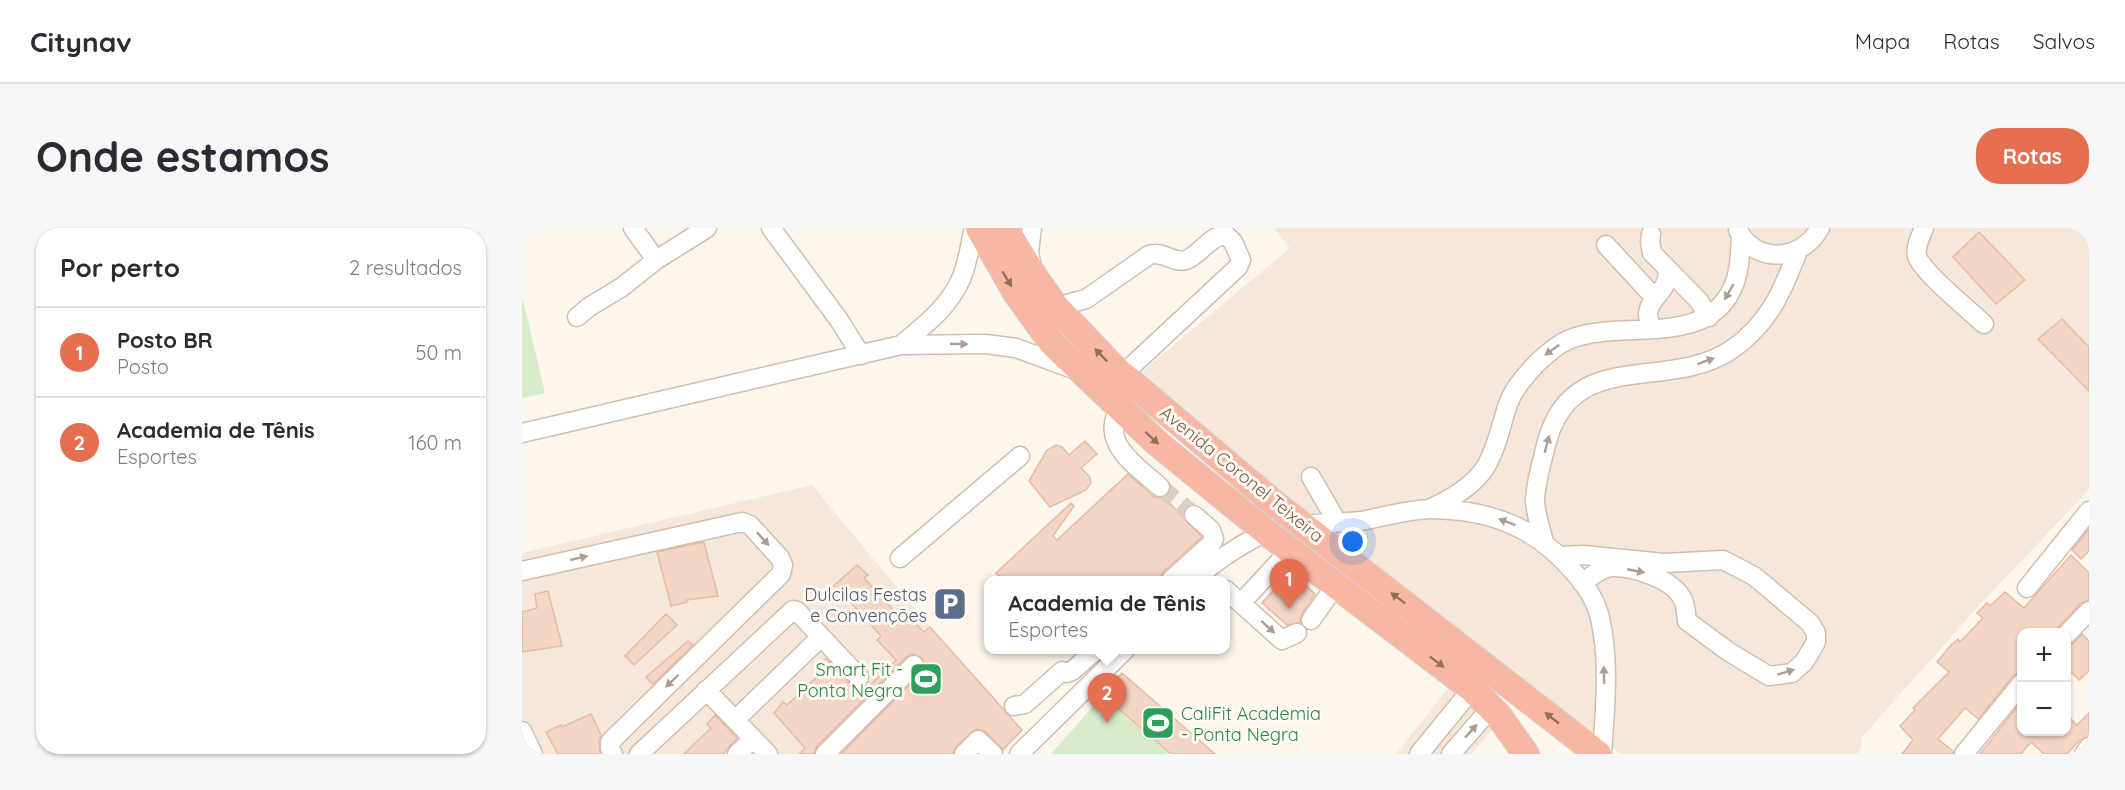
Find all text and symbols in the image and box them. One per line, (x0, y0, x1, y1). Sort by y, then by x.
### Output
text: Citynav (30, 24, 132, 59)
text: Mapa (1855, 28, 1910, 54)
text: Rotas (1943, 28, 2000, 54)
text: Salvos (2033, 28, 2095, 54)
button: Rotas (1976, 128, 2089, 184)
text: Onde estamos (36, 130, 330, 183)
text: Por perto (60, 251, 180, 284)
text: 2 resultados (349, 255, 462, 280)
one-way arrow (1002, 271, 1013, 287)
one-way arrow (1723, 284, 1734, 300)
text: Posto BR (117, 326, 213, 354)
one-way arrow (950, 339, 969, 348)
text: 1 (76, 340, 83, 365)
text: 50 m (416, 340, 462, 365)
one-way arrow (1545, 344, 1560, 356)
one-way arrow (1094, 348, 1108, 363)
text: Posto (117, 354, 169, 379)
one-way arrow (1697, 356, 1715, 366)
street label: Avenida Coronel Teixeira (1155, 401, 1329, 547)
text: Academia de Tênis (117, 416, 315, 444)
text: 2 (74, 430, 85, 455)
text: 160 m (408, 430, 462, 455)
one-way arrow (1144, 431, 1159, 444)
one-way arrow (1542, 435, 1552, 453)
text: Esportes (117, 444, 197, 469)
one-way arrow (1498, 517, 1516, 527)
your location (1338, 527, 1367, 556)
one-way arrow (756, 531, 769, 546)
one-way arrow (570, 553, 589, 562)
pin: 1 (1270, 560, 1308, 609)
one-way arrow (1627, 567, 1645, 577)
popup (984, 576, 1230, 654)
place label: Dulcilas Festas e Convenções (804, 583, 927, 627)
parking icon: Dulcilas Festas e Convenções (932, 586, 968, 622)
text: Academia de Tênis (1008, 589, 1206, 617)
one-way arrow (1390, 592, 1406, 605)
text: Esportes (1008, 617, 1088, 642)
one-way arrow (1260, 620, 1275, 634)
map controls (2017, 628, 2071, 736)
button: + (2017, 628, 2071, 682)
one-way arrow (1430, 656, 1445, 668)
place label: Smart Fit - Ponta Negra (797, 658, 903, 702)
sports icon: Smart Fit - Ponta Negra (908, 661, 944, 697)
one-way arrow (1600, 665, 1609, 684)
one-way arrow (1777, 667, 1795, 676)
one-way arrow (665, 673, 679, 687)
pin: 2 (1088, 674, 1126, 723)
button: − (2017, 682, 2071, 736)
place label: CaliFit Academia - Ponta Negra (1181, 702, 1321, 746)
sports icon: CaliFit Academia - Ponta Negra (1140, 705, 1176, 741)
one-way arrow (1544, 712, 1560, 724)
one-way arrow (1464, 724, 1477, 739)

